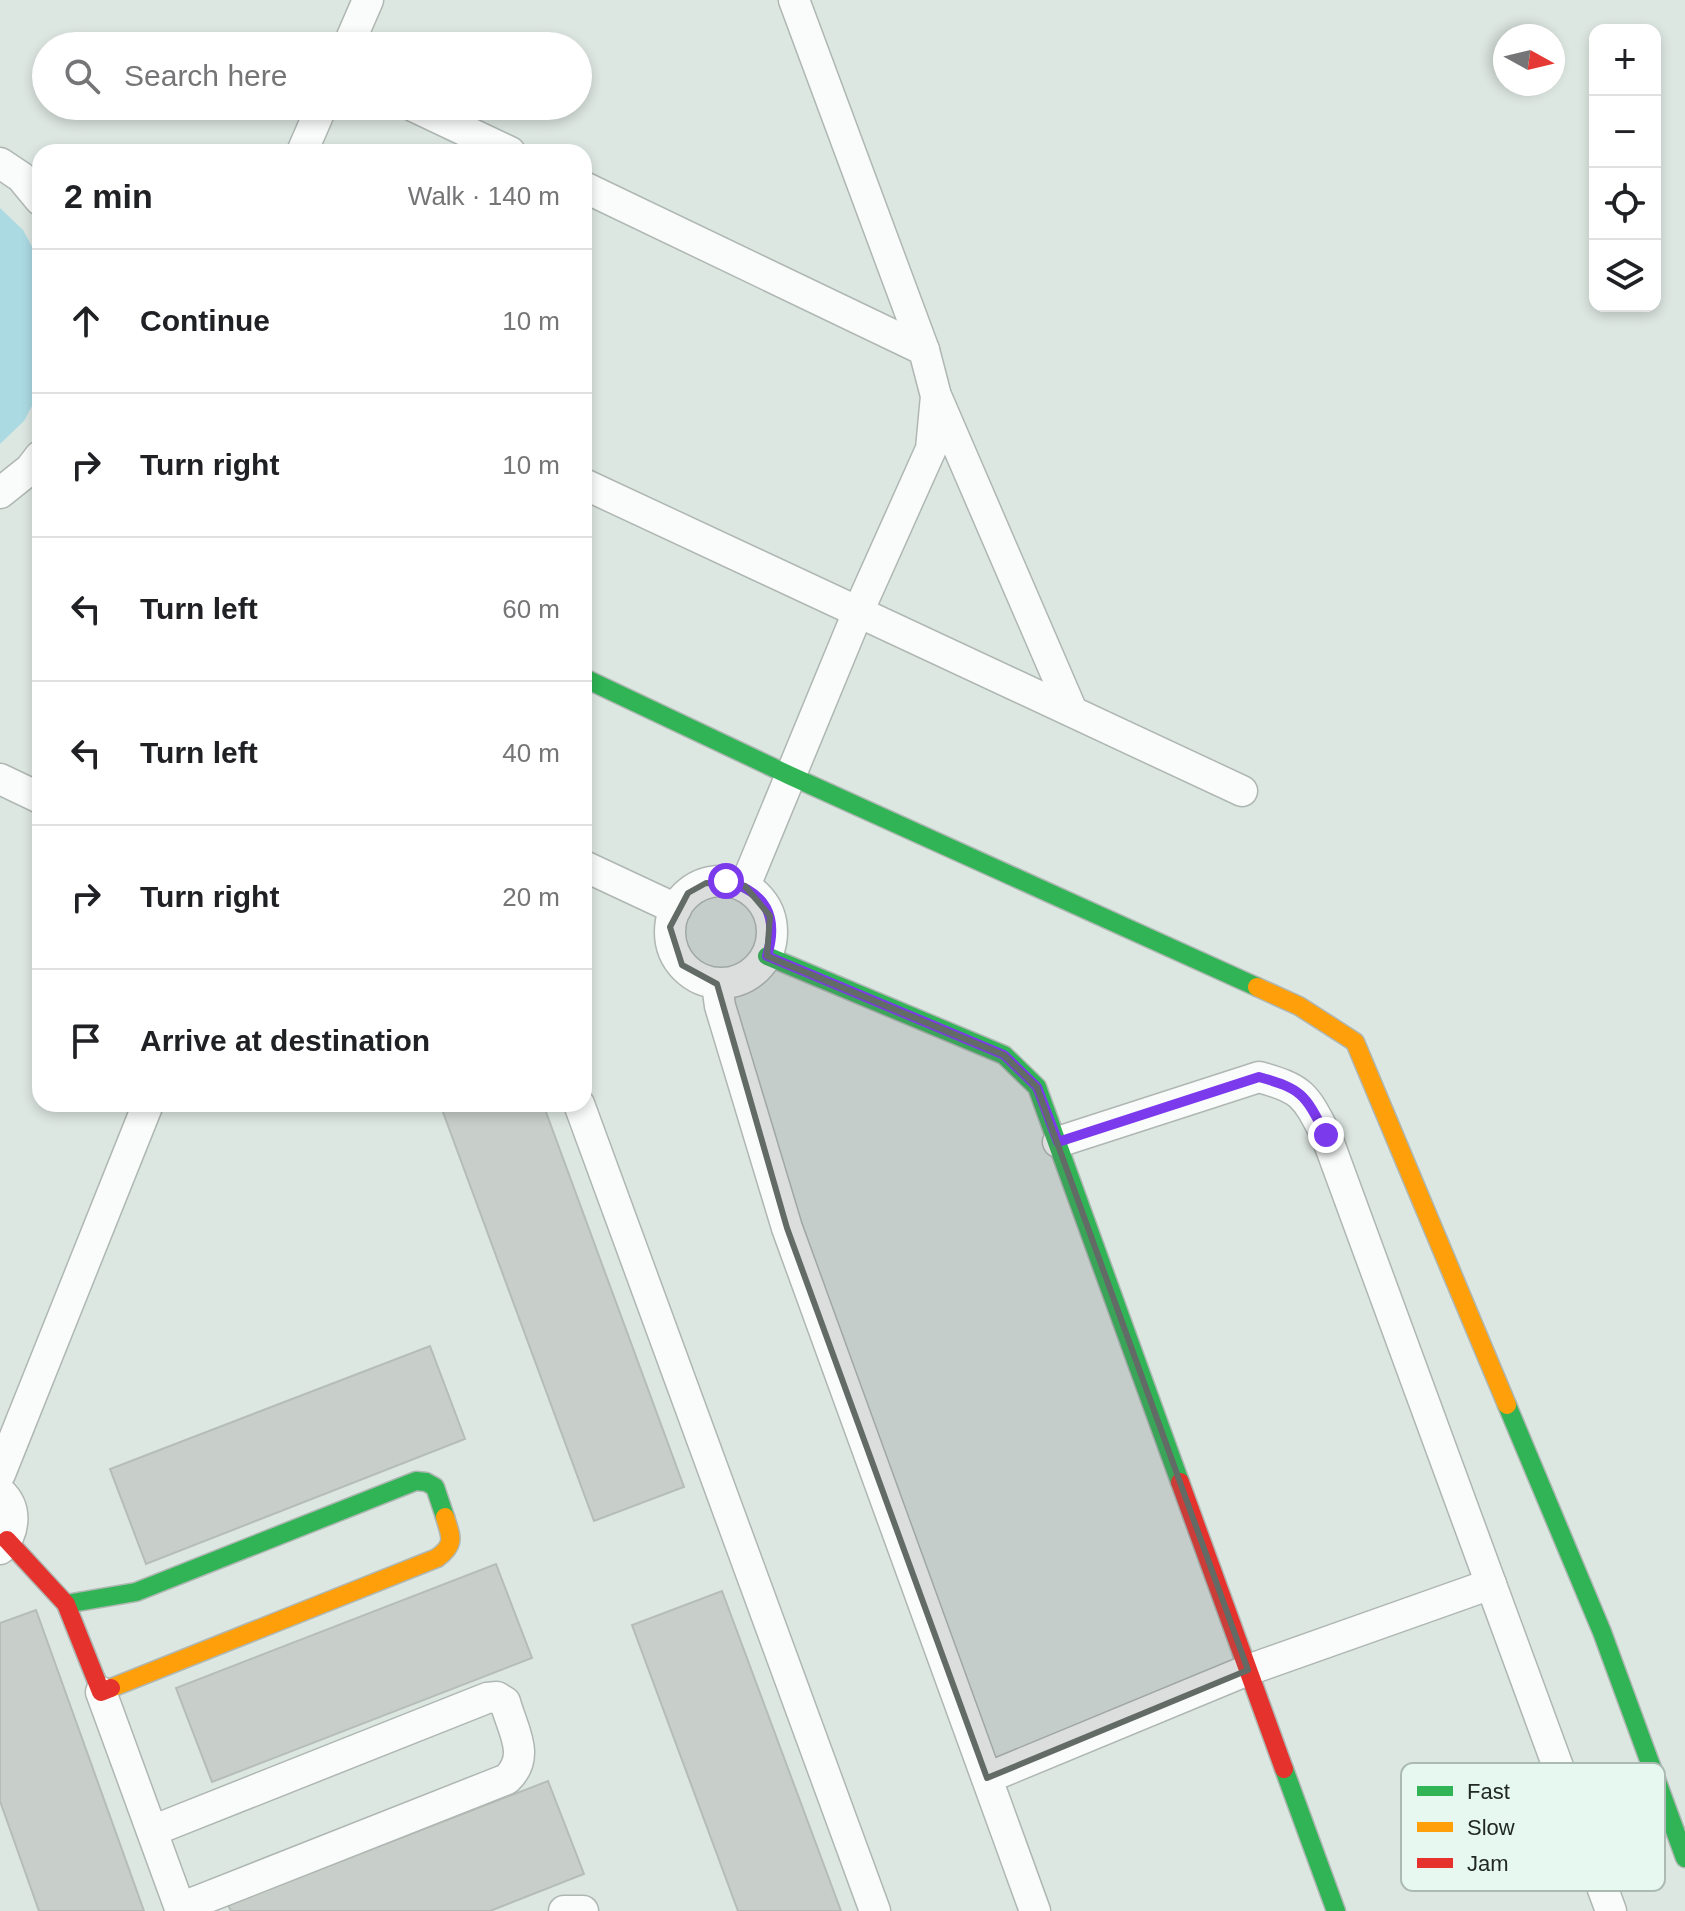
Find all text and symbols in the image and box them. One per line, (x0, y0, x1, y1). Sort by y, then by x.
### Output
north arrow (1493, 24, 1565, 96)
map controls (1589, 24, 1661, 312)
button: + (1589, 24, 1661, 96)
search box (32, 32, 592, 120)
icon: search (60, 54, 104, 98)
text: Search here (124, 59, 287, 92)
button: − (1589, 96, 1661, 168)
button: locate (1589, 168, 1661, 240)
text: 2 min (64, 177, 153, 215)
text: Walk · 140 m (408, 181, 560, 211)
button: layers (1589, 240, 1661, 312)
icon: ahead (64, 299, 108, 343)
text: Continue (140, 304, 270, 337)
text: 10 m (502, 306, 560, 336)
icon: right (64, 443, 108, 487)
text: Turn right (140, 448, 279, 481)
text: 10 m (502, 450, 560, 480)
icon: left (64, 587, 108, 631)
text: Turn left (140, 592, 258, 625)
text: 60 m (502, 594, 560, 624)
icon: left (64, 731, 108, 775)
text: Turn left (140, 736, 258, 769)
text: 40 m (502, 738, 560, 768)
route start (708, 863, 744, 899)
icon: right (64, 875, 108, 919)
text: Turn right (140, 880, 279, 913)
text: 20 m (502, 882, 560, 912)
icon: arrive (64, 1019, 108, 1063)
text: Arrive at destination (140, 1024, 430, 1057)
route end (1308, 1117, 1344, 1153)
legend (1401, 1763, 1665, 1891)
text: Fast (1467, 1779, 1510, 1804)
text: Slow (1467, 1815, 1515, 1840)
text: Jam (1467, 1851, 1509, 1876)

